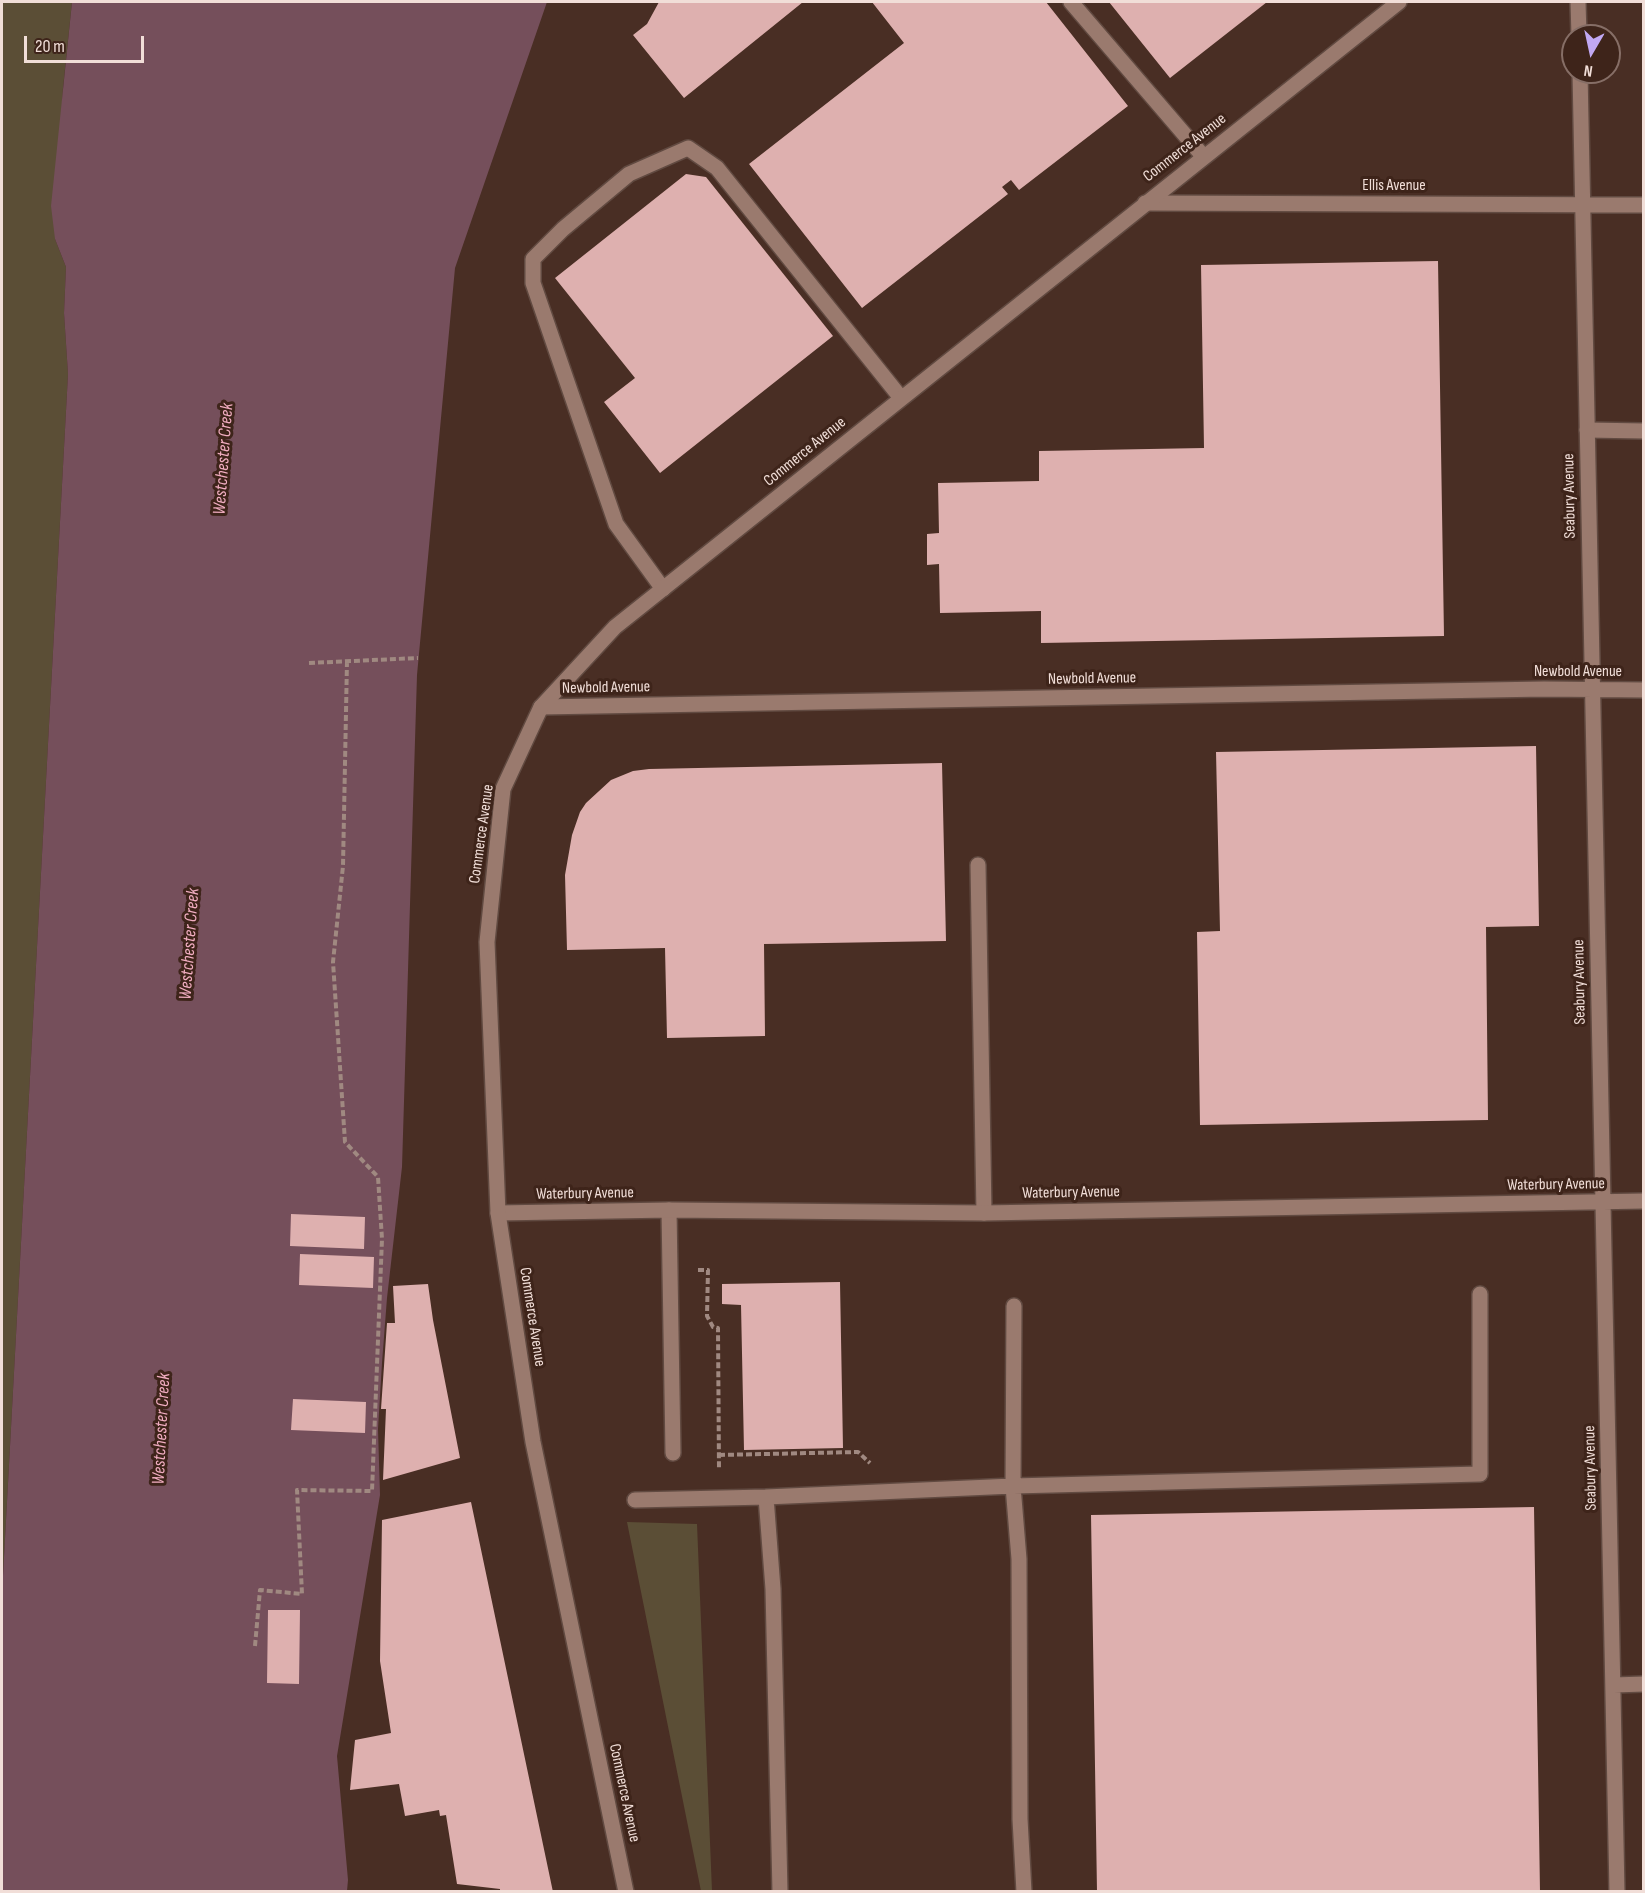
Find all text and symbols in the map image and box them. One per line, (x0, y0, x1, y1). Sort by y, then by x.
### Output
scale bar (27, 24, 147, 62)
north arrow (1561, 24, 1621, 84)
text: 20 m (35, 36, 65, 57)
text: N (1583, 60, 1594, 80)
street label: Commerce Avenue (1140, 110, 1230, 186)
street label: Ellis Avenue (1362, 176, 1426, 196)
water label: Westchester Creek (209, 402, 239, 516)
street label: Commerce Avenue (760, 413, 850, 491)
street label: Seabury Avenue (1560, 453, 1580, 539)
street label: Newbold Avenue (1534, 662, 1622, 682)
street label: Newbold Avenue (1048, 669, 1136, 689)
street label: Newbold Avenue (562, 678, 650, 698)
street label: Commerce Avenue (466, 783, 498, 885)
water label: Westchester Creek (175, 887, 205, 1001)
street label: Seabury Avenue (1570, 939, 1590, 1025)
street label: Waterbury Avenue (1507, 1175, 1605, 1195)
street label: Waterbury Avenue (1022, 1183, 1120, 1203)
street label: Waterbury Avenue (536, 1184, 634, 1204)
street label: Commerce Avenue (515, 1266, 549, 1368)
water label: Westchester Creek (148, 1373, 176, 1485)
street label: Seabury Avenue (1581, 1425, 1601, 1511)
street label: Commerce Avenue (604, 1742, 644, 1844)

